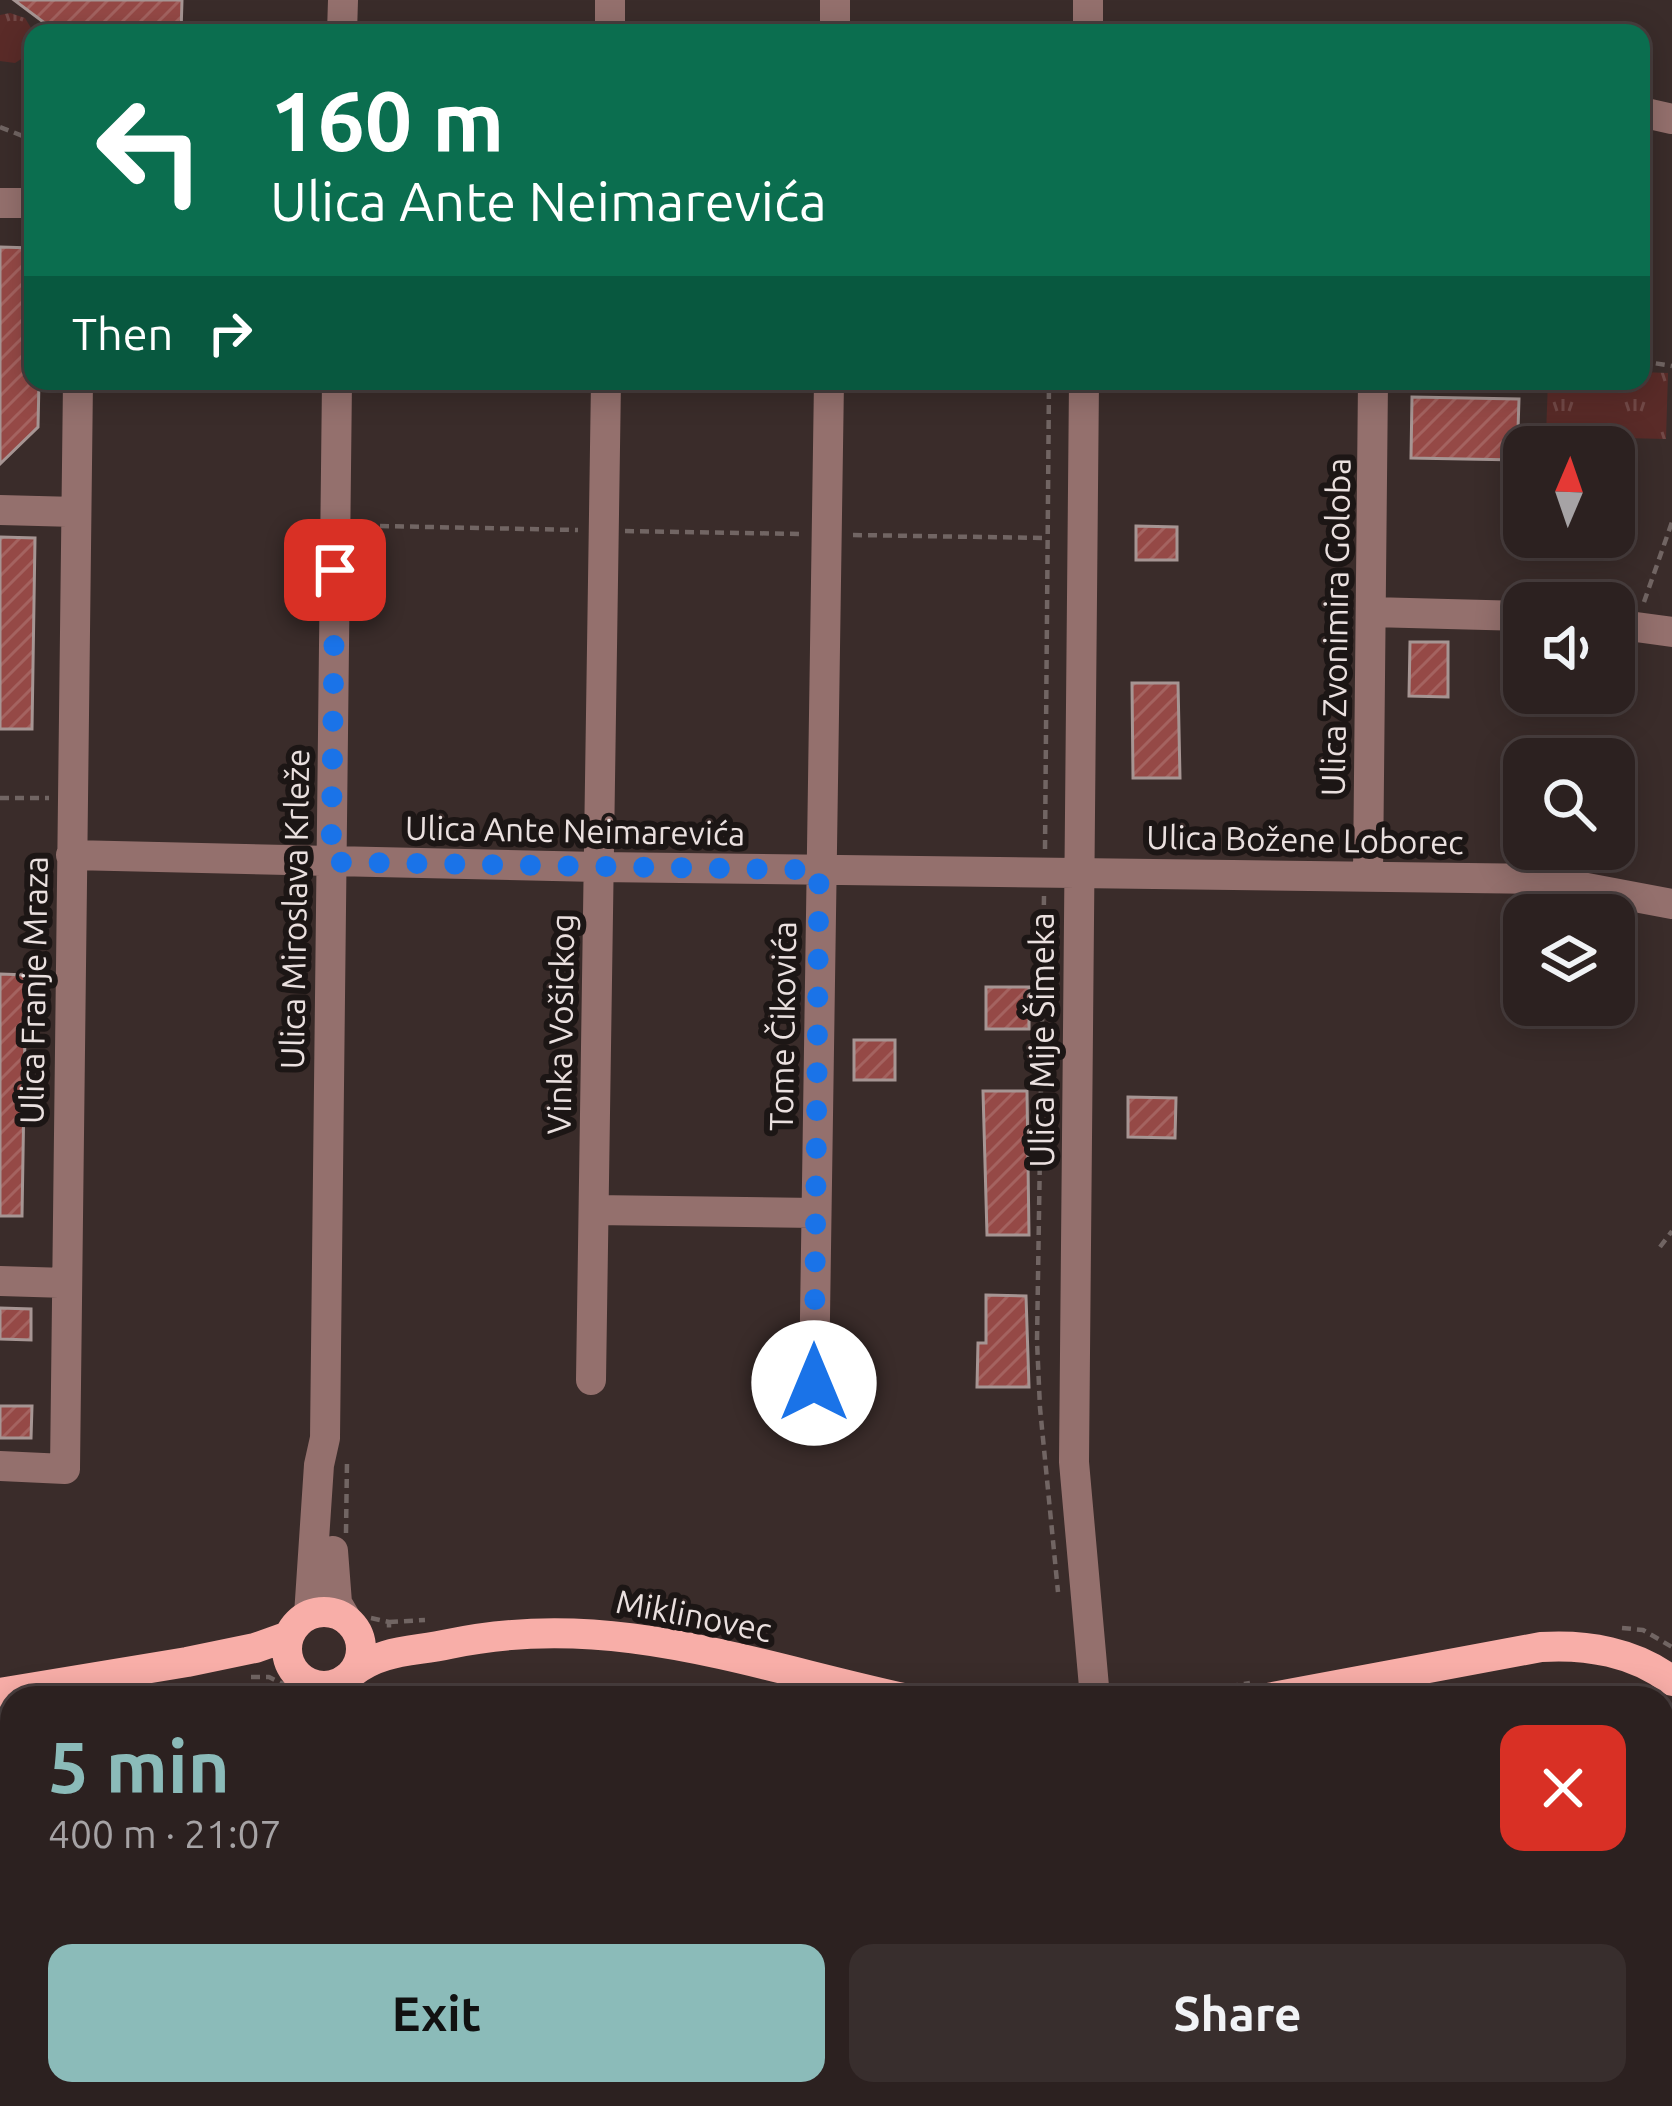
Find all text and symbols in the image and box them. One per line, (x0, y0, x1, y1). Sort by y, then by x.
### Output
icon: left (72, 72, 228, 228)
text: 160 m (270, 73, 504, 167)
text: Ulica Ante Neimarevića (270, 171, 827, 231)
icon: right (197, 300, 263, 366)
text: Then (72, 308, 173, 359)
north arrow (1503, 426, 1635, 558)
map controls (1503, 426, 1635, 1026)
street label: Ulica Zvonimira Goloba (1314, 458, 1356, 796)
pin (284, 519, 386, 621)
icon: arrive (302, 537, 368, 603)
button: sound (1503, 582, 1635, 714)
button: search (1503, 738, 1635, 870)
street label: Ulica Miroslava Krleže (273, 748, 315, 1070)
street label: Ulica Ante Neimarevića (405, 809, 745, 851)
street label: Ulica Božene Loborec (1146, 818, 1464, 860)
street label: Ulica Franje Mraza (12, 856, 54, 1124)
button: layers (1503, 894, 1635, 1026)
street label: Ulica Mije Šimeka (1022, 912, 1060, 1168)
street label: Vinka Vošickog (540, 913, 580, 1135)
street label: Tome Čikovića (761, 921, 802, 1131)
position arrow (751, 1320, 877, 1446)
street label: Miklinovec (613, 1582, 775, 1648)
button: close (1500, 1725, 1626, 1851)
text: 5 min (48, 1726, 230, 1807)
text: 400 m · 21:07 (48, 1812, 282, 1855)
button: Exit (48, 1944, 825, 2082)
button: Share (849, 1944, 1626, 2082)

